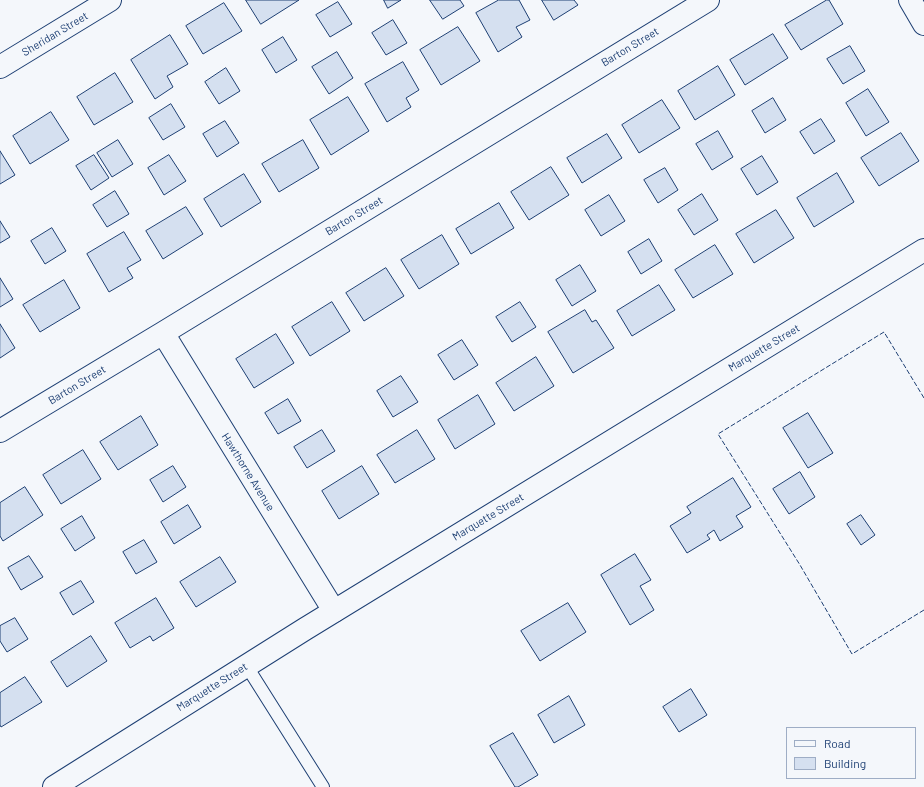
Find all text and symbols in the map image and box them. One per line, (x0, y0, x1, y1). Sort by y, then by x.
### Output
street label: Sheridan Street (20, 9, 90, 59)
street label: Barton Street (599, 25, 661, 69)
street label: Barton Street (323, 194, 385, 238)
street label: Marquette Street (726, 321, 802, 375)
street label: Barton Street (46, 363, 108, 407)
street label: Hawthorne Avenue (219, 431, 277, 513)
street label: Marquette Street (450, 490, 526, 544)
street label: Marquette Street (174, 660, 250, 714)
legend (786, 727, 916, 779)
text: Road (824, 736, 851, 750)
text: Building (824, 756, 866, 770)

